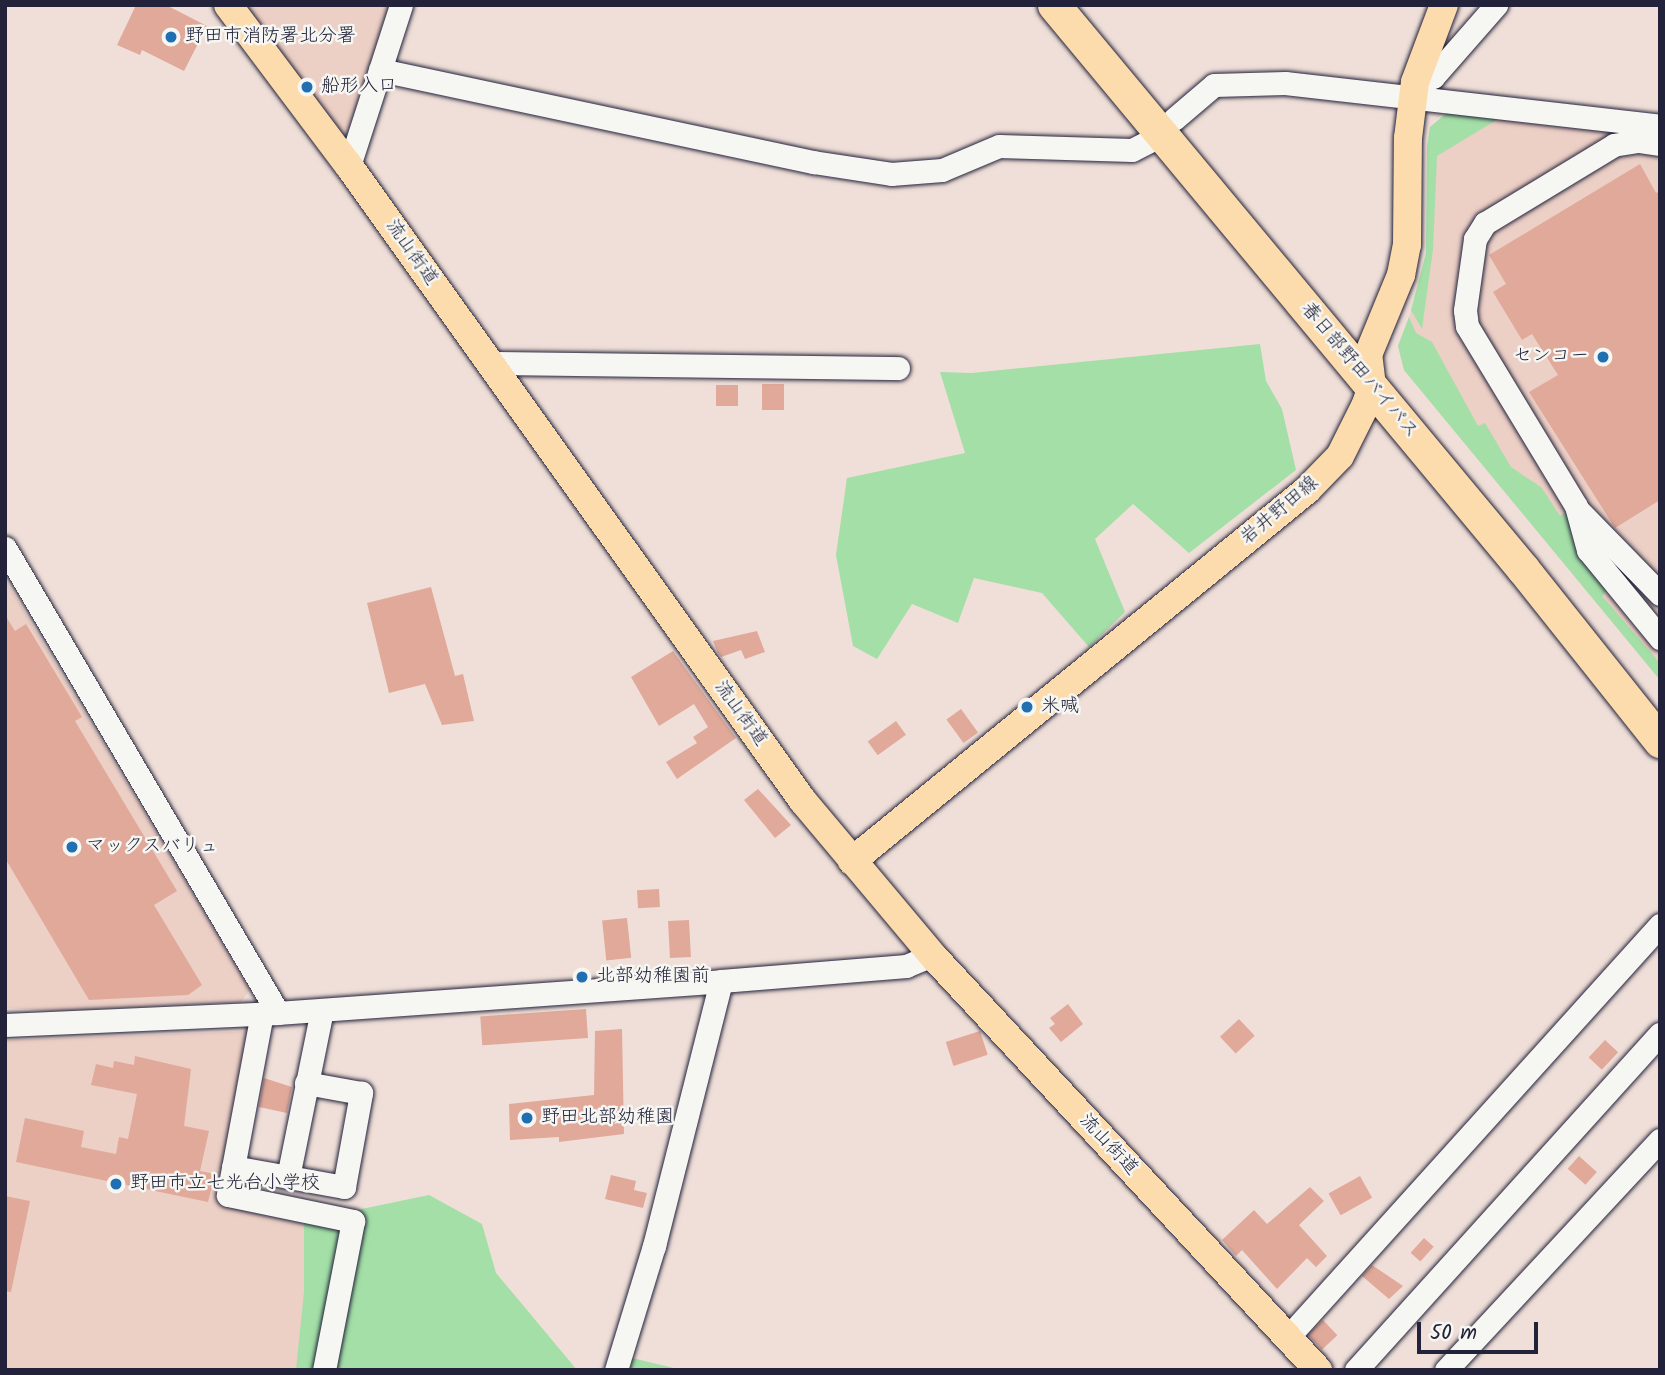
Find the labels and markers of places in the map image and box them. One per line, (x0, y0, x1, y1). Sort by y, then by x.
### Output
place label: 野田市消防署北分署 (185, 26, 356, 48)
marker: 野田市消防署北分署 (163, 29, 179, 45)
place label: 船形入口 (321, 76, 397, 98)
marker: 船形入口 (299, 79, 315, 95)
place label: センコー (1513, 346, 1589, 368)
marker: センコー (1595, 349, 1611, 365)
place label: 米喊 (1041, 696, 1079, 718)
marker: 米喊 (1019, 699, 1035, 715)
place label: マックスバリュ (86, 836, 219, 858)
marker: マックスバリュ (64, 839, 80, 855)
place label: 北部幼稚園前 (596, 966, 710, 988)
marker: 北部幼稚園前 (574, 969, 590, 985)
place label: 野田北部幼稚園 (541, 1107, 674, 1129)
marker: 野田北部幼稚園 (519, 1110, 535, 1126)
place label: 野田市立七光台小学校 (130, 1173, 320, 1195)
marker: 野田市立七光台小学校 (108, 1176, 124, 1192)

